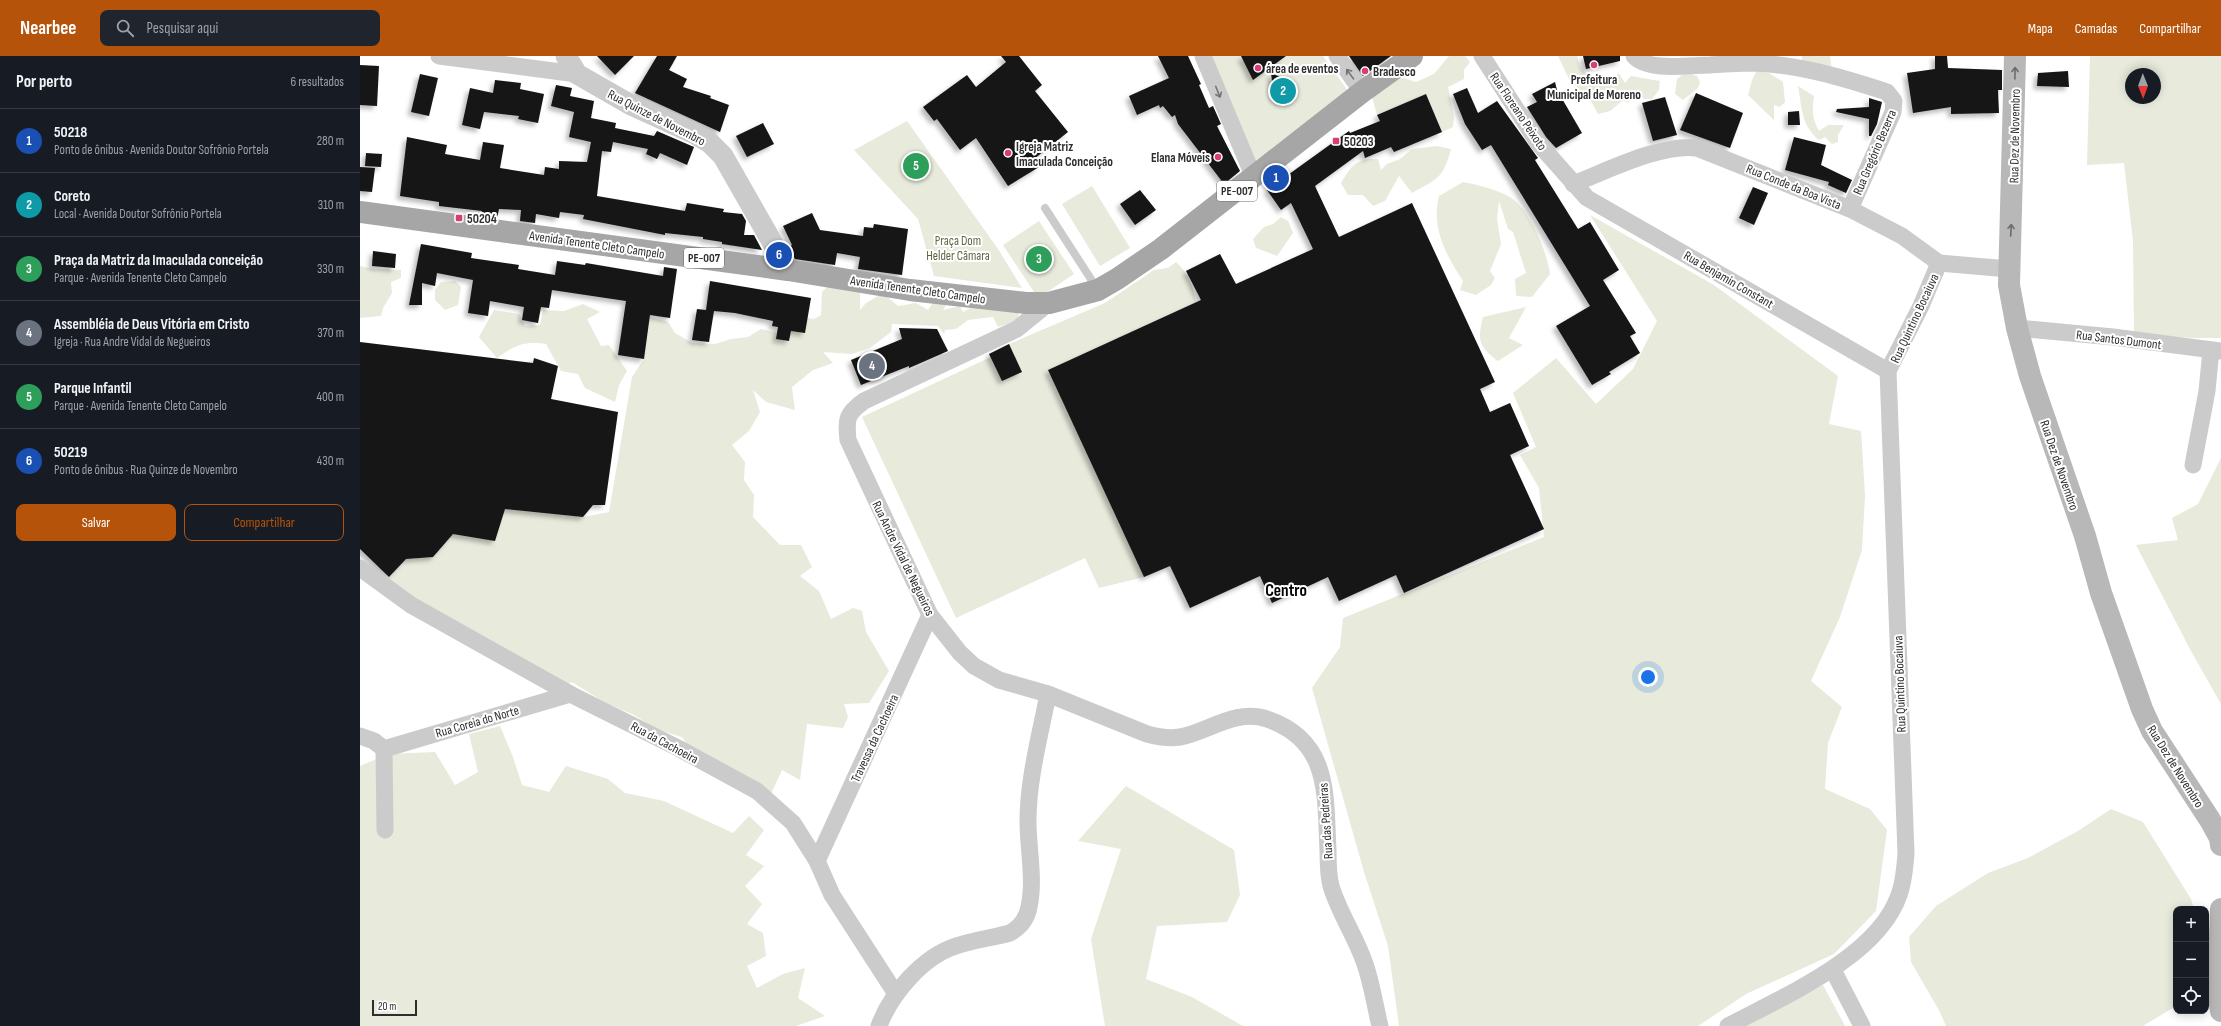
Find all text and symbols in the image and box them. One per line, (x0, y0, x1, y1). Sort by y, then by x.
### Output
search box (100, 10, 380, 46)
text: Nearbee (20, 17, 76, 40)
icon: search (114, 17, 136, 39)
text: Pesquisar aqui (146, 19, 218, 38)
text: Mapa (2028, 20, 2053, 37)
text: Camadas (2075, 20, 2117, 37)
text: Compartilhar (2139, 20, 2201, 37)
marker: Prefeitura Municipal de Moreno (1589, 60, 1599, 70)
place label: área de eventos (1266, 61, 1338, 77)
marker: área de eventos (1253, 63, 1263, 73)
place label: Bradesco (1373, 64, 1416, 80)
marker: Bradesco (1360, 66, 1370, 76)
one-way arrow (2011, 67, 2019, 80)
north arrow (2125, 68, 2161, 104)
one-way arrow (1345, 69, 1354, 80)
street label: Rua Floreano Peixoto (1486, 70, 1550, 154)
text: Por perto (16, 72, 72, 92)
place label: Prefeitura Municipal de Moreno (1547, 72, 1641, 103)
text: 6 resultados (291, 74, 344, 90)
pin: 2 (1270, 76, 1296, 106)
street label: Rua Quinze de Novembro (605, 86, 708, 149)
one-way arrow (1215, 86, 1223, 98)
street label: Rua Dez de Novembro (2006, 89, 2024, 183)
street label: Rua Gregório Bezerra (1850, 107, 1900, 197)
text: 50218 (54, 123, 87, 142)
text: 1 (26, 133, 32, 149)
text: 280 m (317, 133, 344, 149)
place label: 50203 (1344, 134, 1374, 150)
marker: 50203 (1331, 136, 1341, 146)
place label: Igreja Matriz Imaculada Conceição (1016, 139, 1113, 170)
text: Ponto de ônibus · Avenida Doutor Sofrônio Portela (54, 142, 269, 158)
marker: Igreja Matriz Imaculada Conceição (1003, 148, 1013, 158)
place label: Elana Móveis (1151, 150, 1210, 166)
pin: 5 (903, 151, 929, 181)
marker: Elana Móveis (1213, 152, 1223, 162)
street label: Rua Conde da Boa Vista (1744, 161, 1843, 213)
pin: 1 (1263, 163, 1289, 193)
road number: PE-007 (1217, 181, 1257, 201)
text: Coreto (54, 187, 90, 206)
text: 2 (26, 197, 32, 213)
text: 310 m (318, 197, 344, 213)
text: Local · Avenida Doutor Sofrônio Portela (54, 206, 222, 222)
place label: 50204 (467, 211, 497, 227)
marker: 50204 (454, 213, 464, 223)
one-way arrow (2007, 224, 2014, 237)
street label: Avenida Tenente Cleto Campelo (527, 227, 665, 262)
park label: Praça Dom Helder Câmara (926, 233, 990, 264)
pin: 6 (766, 240, 792, 270)
pin: 3 (1026, 244, 1052, 274)
road number: PE-007 (684, 248, 724, 268)
street label: Rua Benjamin Constant (1681, 248, 1776, 312)
text: Praça da Matriz da Imaculada conceição (54, 251, 263, 270)
text: 3 (26, 261, 32, 277)
text: 330 m (317, 261, 344, 277)
text: Parque · Avenida Tenente Cleto Campelo (54, 270, 227, 286)
street label: Rua Quintino Bocaiuva (1887, 271, 1943, 366)
street label: Avenida Tenente Cleto Campelo (848, 272, 986, 307)
text: Assembléia de Deus Vitória em Cristo (54, 315, 250, 334)
text: 4 (26, 325, 32, 341)
text: 370 m (317, 325, 344, 341)
street label: Rua Santos Dumont (2075, 327, 2163, 353)
text: Igreja · Rua Andre Vidal de Negueiros (54, 334, 210, 350)
pin: 4 (859, 351, 885, 381)
text: Parque Infantil (54, 379, 132, 398)
text: 5 (26, 389, 32, 405)
text: 400 m (317, 389, 344, 405)
text: Parque · Avenida Tenente Cleto Campelo (54, 398, 227, 414)
street label: Rua Dez de Novembro (2036, 418, 2082, 513)
text: 50219 (54, 443, 87, 462)
text: 6 (26, 453, 32, 469)
text: 430 m (317, 453, 344, 469)
text: Ponto de ônibus · Rua Quinze de Novembro (54, 462, 238, 478)
street label: Rua Andre Vidal de Negueiros (868, 498, 938, 619)
button: Salvar (16, 504, 176, 541)
button: Compartilhar (184, 504, 344, 541)
district label: Centro (1265, 581, 1307, 601)
street label: Rua Quintino Bocaiuva (1890, 635, 1910, 733)
your location (1638, 667, 1658, 687)
street label: Travessa da Cachoeira (848, 692, 902, 785)
street label: Rua Coreia do Norte (434, 702, 521, 742)
street label: Rua da Cachoeira (628, 718, 701, 767)
street label: Rua Dez de Novembro (2143, 722, 2207, 811)
street label: Rua das Pedreiras (1315, 782, 1337, 859)
map controls (2173, 906, 2209, 1014)
button: + (2173, 906, 2209, 942)
button: − (2173, 942, 2209, 978)
button: locate (2173, 978, 2209, 1014)
scale bar (372, 998, 417, 1017)
text: 20 m (378, 1000, 396, 1013)

